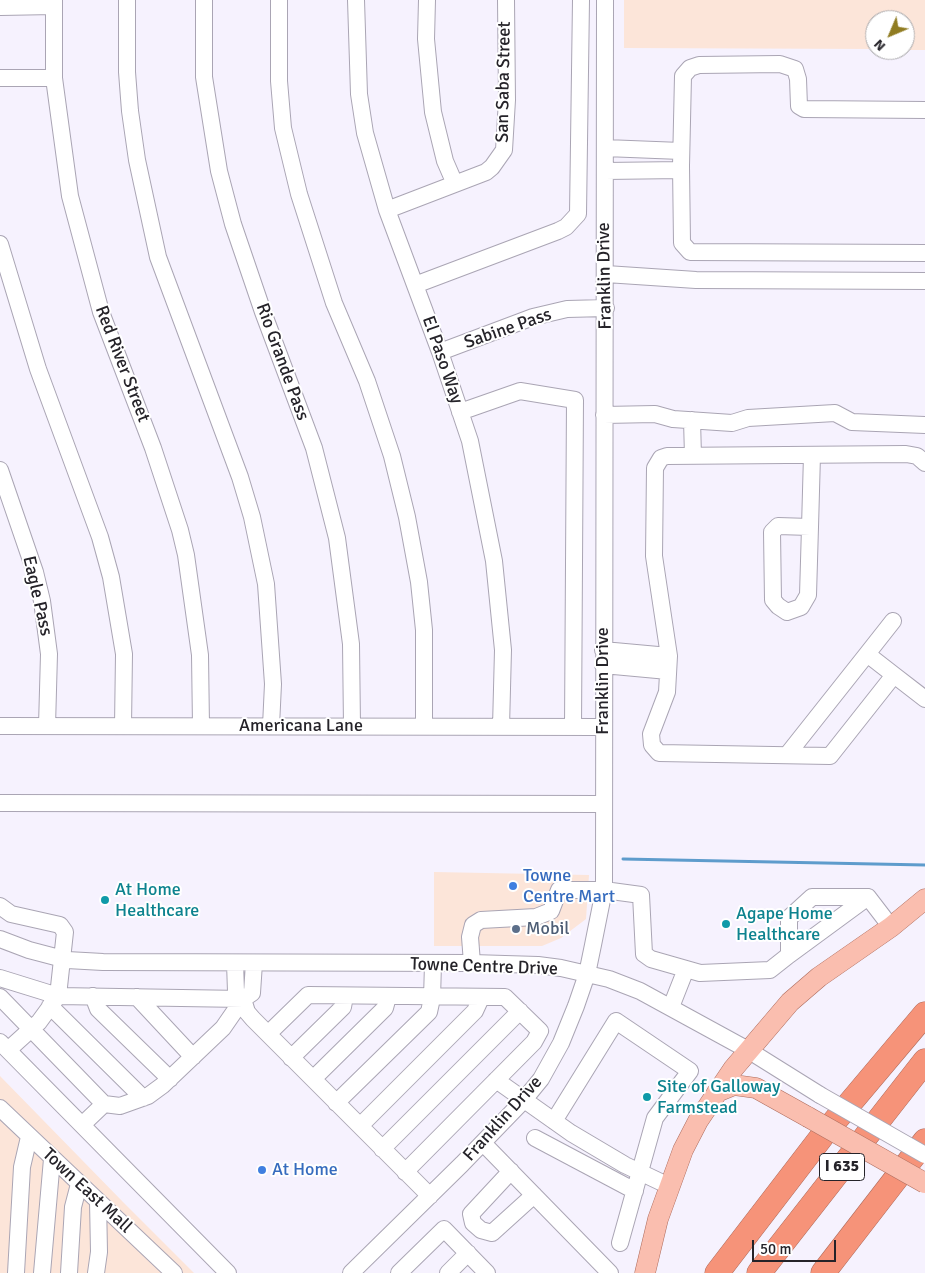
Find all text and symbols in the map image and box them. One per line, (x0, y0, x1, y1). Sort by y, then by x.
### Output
north arrow (865, 10, 915, 60)
street label: San Saba Street (492, 21, 516, 143)
text: N (870, 36, 889, 55)
street label: Franklin Drive (593, 222, 617, 330)
street label: Rio Grande Pass (251, 300, 313, 424)
street label: Red River Street (90, 303, 154, 425)
street label: Sabine Pass (461, 304, 555, 354)
street label: El Paso Way (417, 313, 467, 407)
street label: Eagle Pass (17, 554, 57, 638)
street label: Franklin Drive (592, 627, 614, 735)
street label: Americana Lane (239, 715, 363, 737)
place label: Towne Centre Mart (523, 865, 615, 908)
place label: At Home Healthcare (115, 879, 199, 922)
marker: Towne Centre Mart (507, 880, 519, 892)
marker: At Home Healthcare (99, 894, 111, 906)
place label: Agape Home Healthcare (736, 903, 833, 946)
place label: Mobil (526, 918, 570, 940)
marker: Agape Home Healthcare (720, 918, 732, 930)
marker: Mobil (510, 923, 522, 935)
street label: Towne Centre Drive (410, 954, 558, 980)
street label: Franklin Drive (459, 1072, 547, 1166)
place label: Site of Galloway Farmstead (657, 1076, 780, 1118)
marker: Site of Galloway Farmstead (641, 1091, 653, 1103)
street label: Town East Mall (38, 1144, 136, 1238)
road number: I 635 (820, 1154, 864, 1180)
place label: At Home (272, 1159, 338, 1181)
marker: At Home (256, 1164, 268, 1176)
scale bar (755, 1230, 839, 1262)
text: 50 m (760, 1240, 791, 1258)

